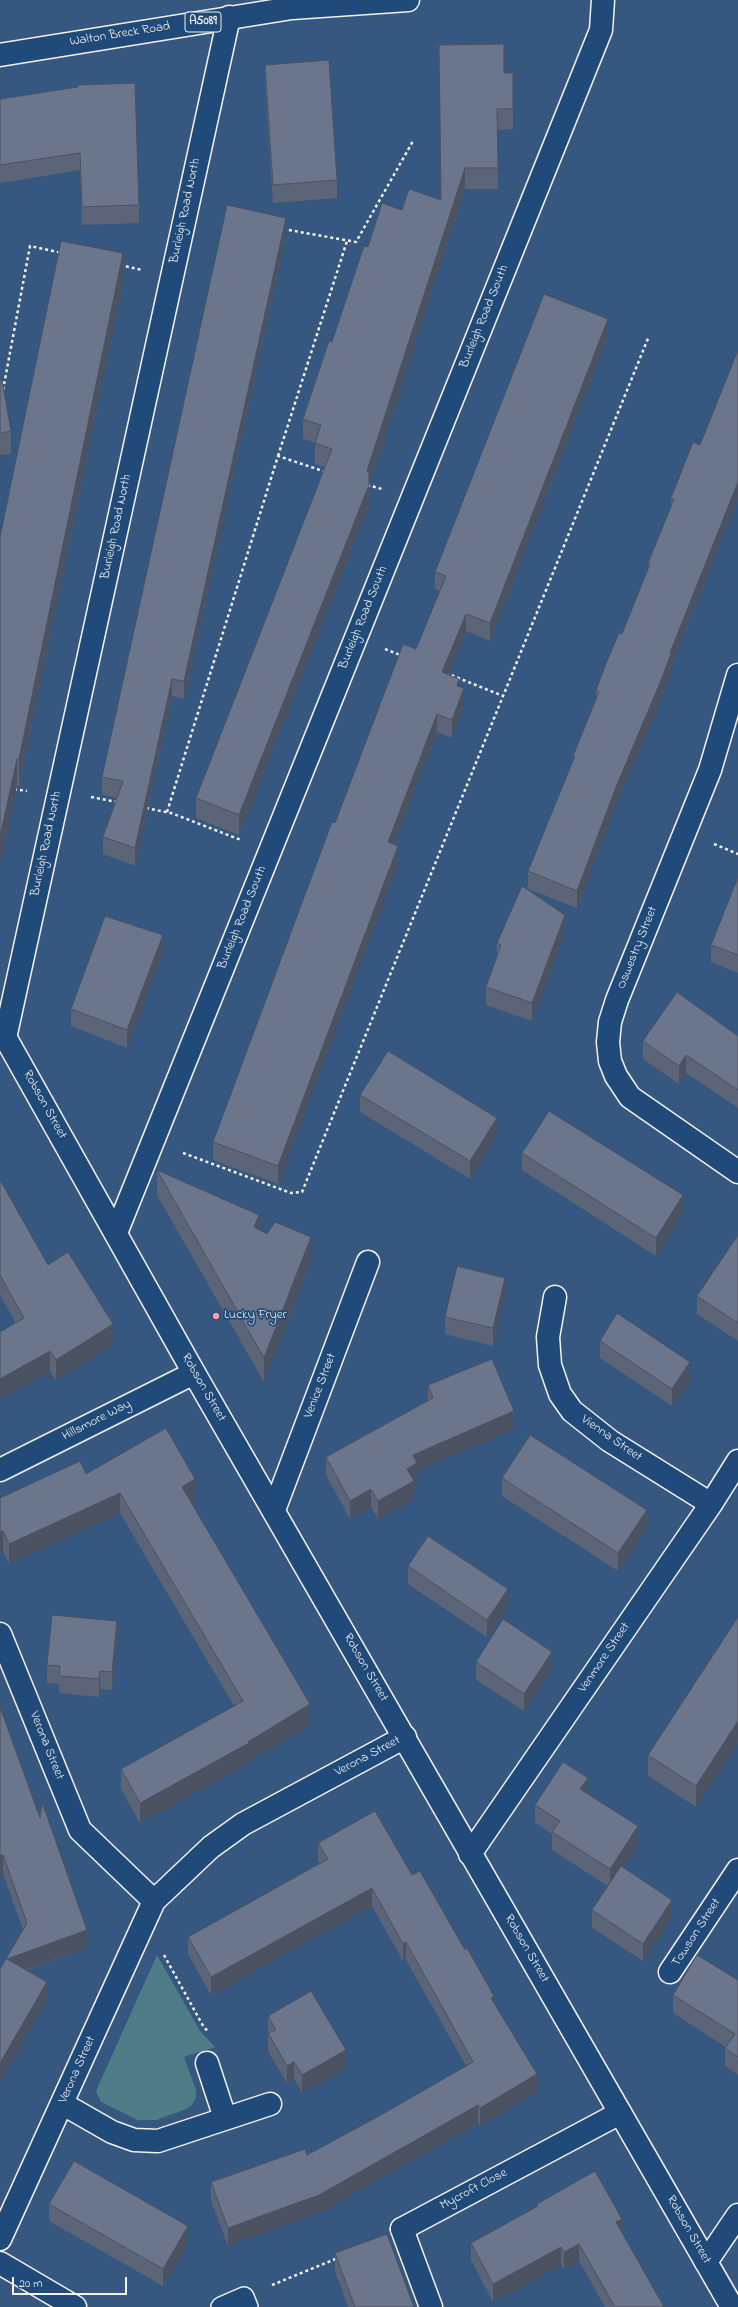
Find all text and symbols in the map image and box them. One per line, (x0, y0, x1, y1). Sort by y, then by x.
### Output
road number: A5089 (185, 12, 221, 32)
street label: Walton Breck Road (69, 19, 171, 51)
street label: Burleigh Road North (167, 157, 205, 265)
street label: Burleigh Road South (457, 263, 513, 371)
street label: Burleigh Road North (98, 473, 136, 581)
street label: Burleigh Road South (336, 564, 392, 672)
street label: Burleigh Road North (28, 790, 66, 898)
street label: Burleigh Road South (215, 864, 271, 972)
street label: Oswestry Street (614, 904, 662, 992)
street label: Robson Street (19, 1068, 69, 1142)
place label: Lucky Fryer (224, 1308, 287, 1324)
marker: Lucky Fryer (211, 1311, 221, 1321)
street label: Robson Street (177, 1351, 229, 1425)
street label: Venice Street (301, 1351, 341, 1421)
street label: Hillsmore Way (60, 1397, 134, 1445)
street label: Vienna Street (578, 1412, 644, 1466)
street label: Venmore Street (576, 1620, 634, 1696)
street label: Robson Street (339, 1631, 391, 1705)
street label: Verona Street (25, 1710, 67, 1782)
street label: Verona Street (332, 1733, 404, 1781)
street label: Towson Street (669, 1896, 725, 1970)
street label: Robson Street (500, 1912, 552, 1986)
street label: Verona Street (56, 2034, 100, 2106)
street label: Mycroft Close (438, 2166, 510, 2214)
street label: Robson Street (662, 2193, 714, 2267)
scale bar (14, 2269, 129, 2295)
text: 20 m (19, 2275, 42, 2293)

